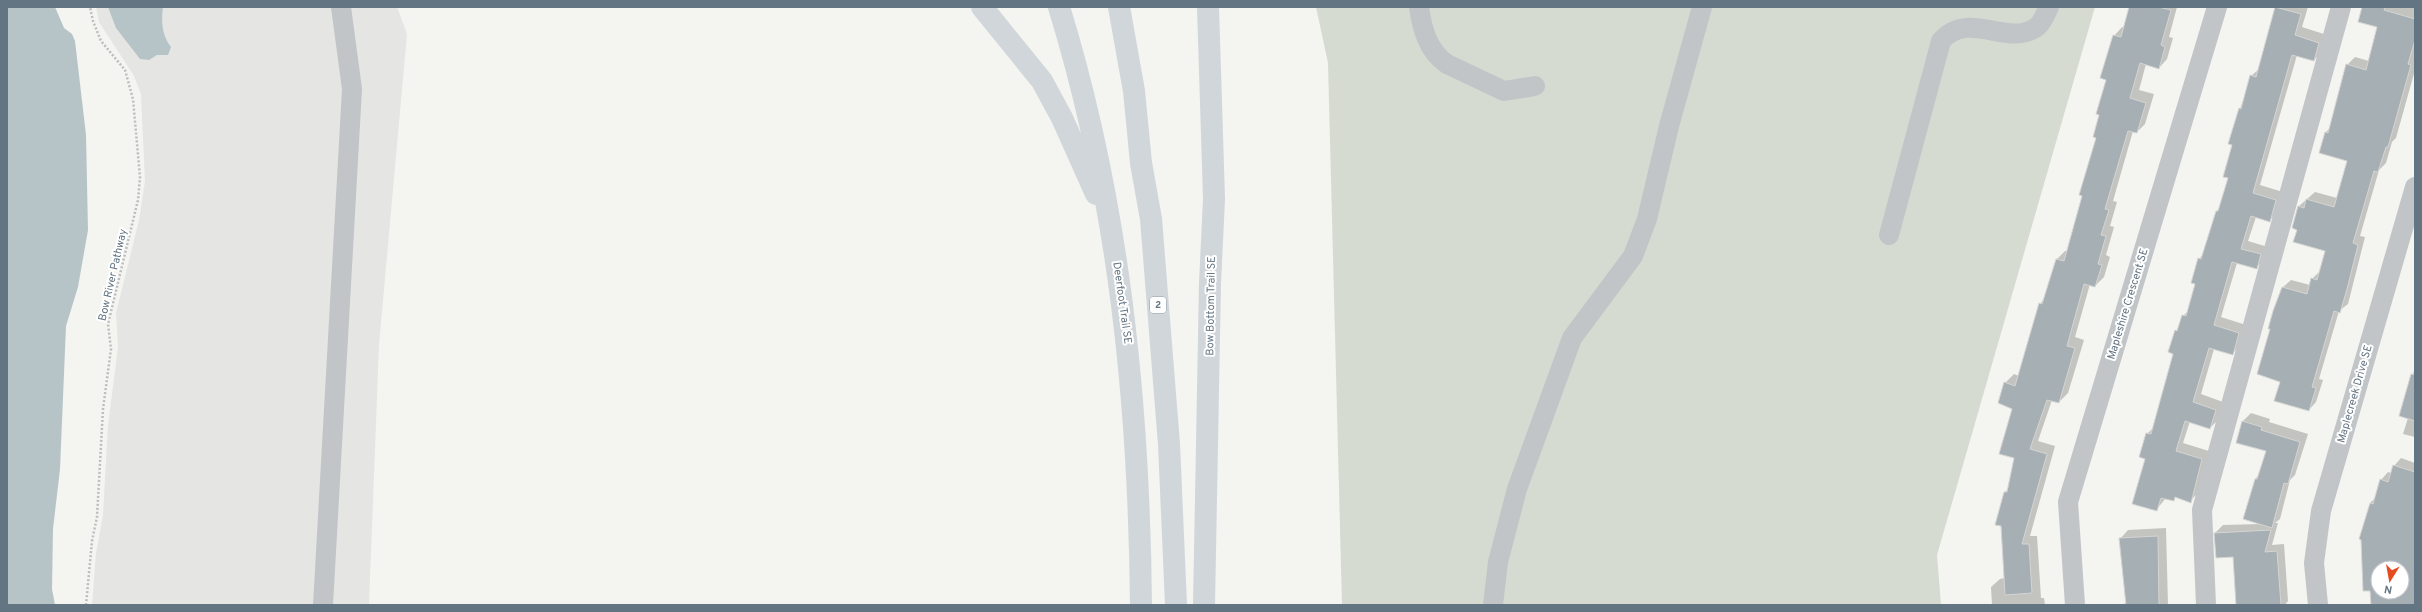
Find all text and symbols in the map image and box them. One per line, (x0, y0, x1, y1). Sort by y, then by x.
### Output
street label: Bow River Pathway (96, 227, 130, 322)
street label: Mapleshire Crescent SE (2104, 247, 2152, 361)
street label: Bow Bottom Trail SE (1203, 256, 1219, 356)
street label: Deerfoot Trail SE (1109, 261, 1135, 345)
road number: 2 (1150, 297, 1166, 313)
street label: Maplecreek Drive SE (2334, 343, 2376, 445)
north arrow (2370, 560, 2410, 600)
text: N (2383, 581, 2393, 596)

